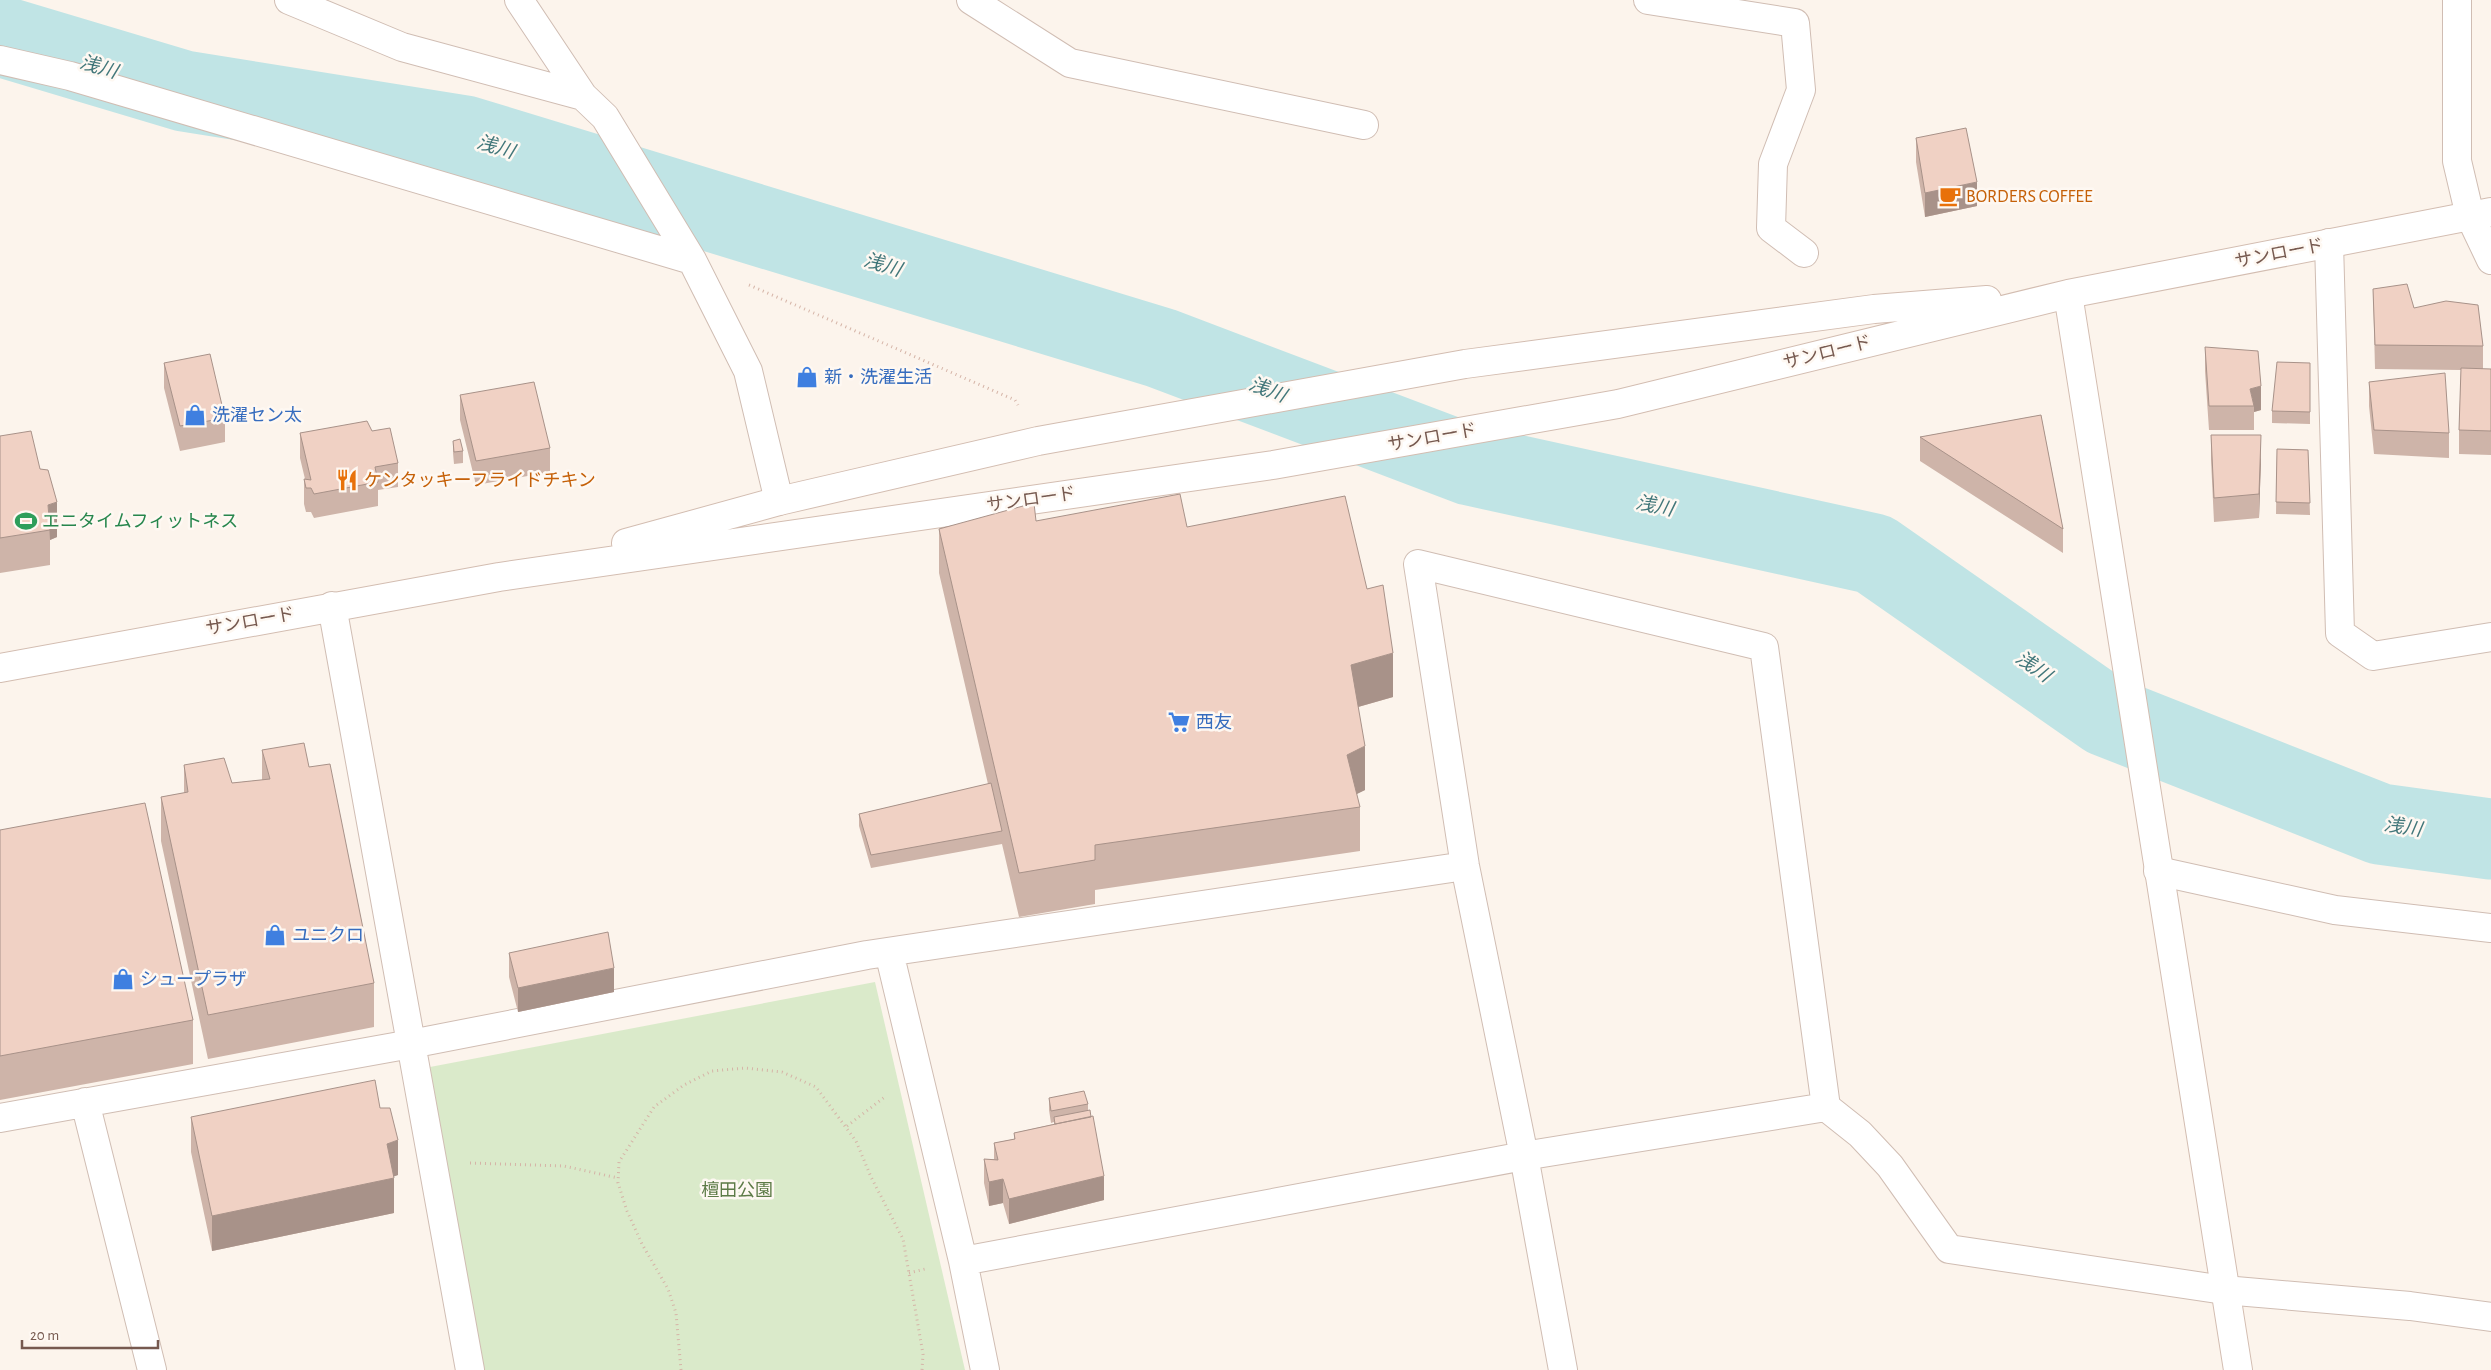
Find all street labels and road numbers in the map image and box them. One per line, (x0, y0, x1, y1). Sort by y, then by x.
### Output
street label: サンロード (2233, 237, 2325, 271)
street label: サンロード (1781, 333, 1873, 373)
street label: サンロード (1386, 421, 1478, 455)
street label: サンロード (985, 485, 1077, 515)
street label: サンロード (204, 605, 296, 639)

